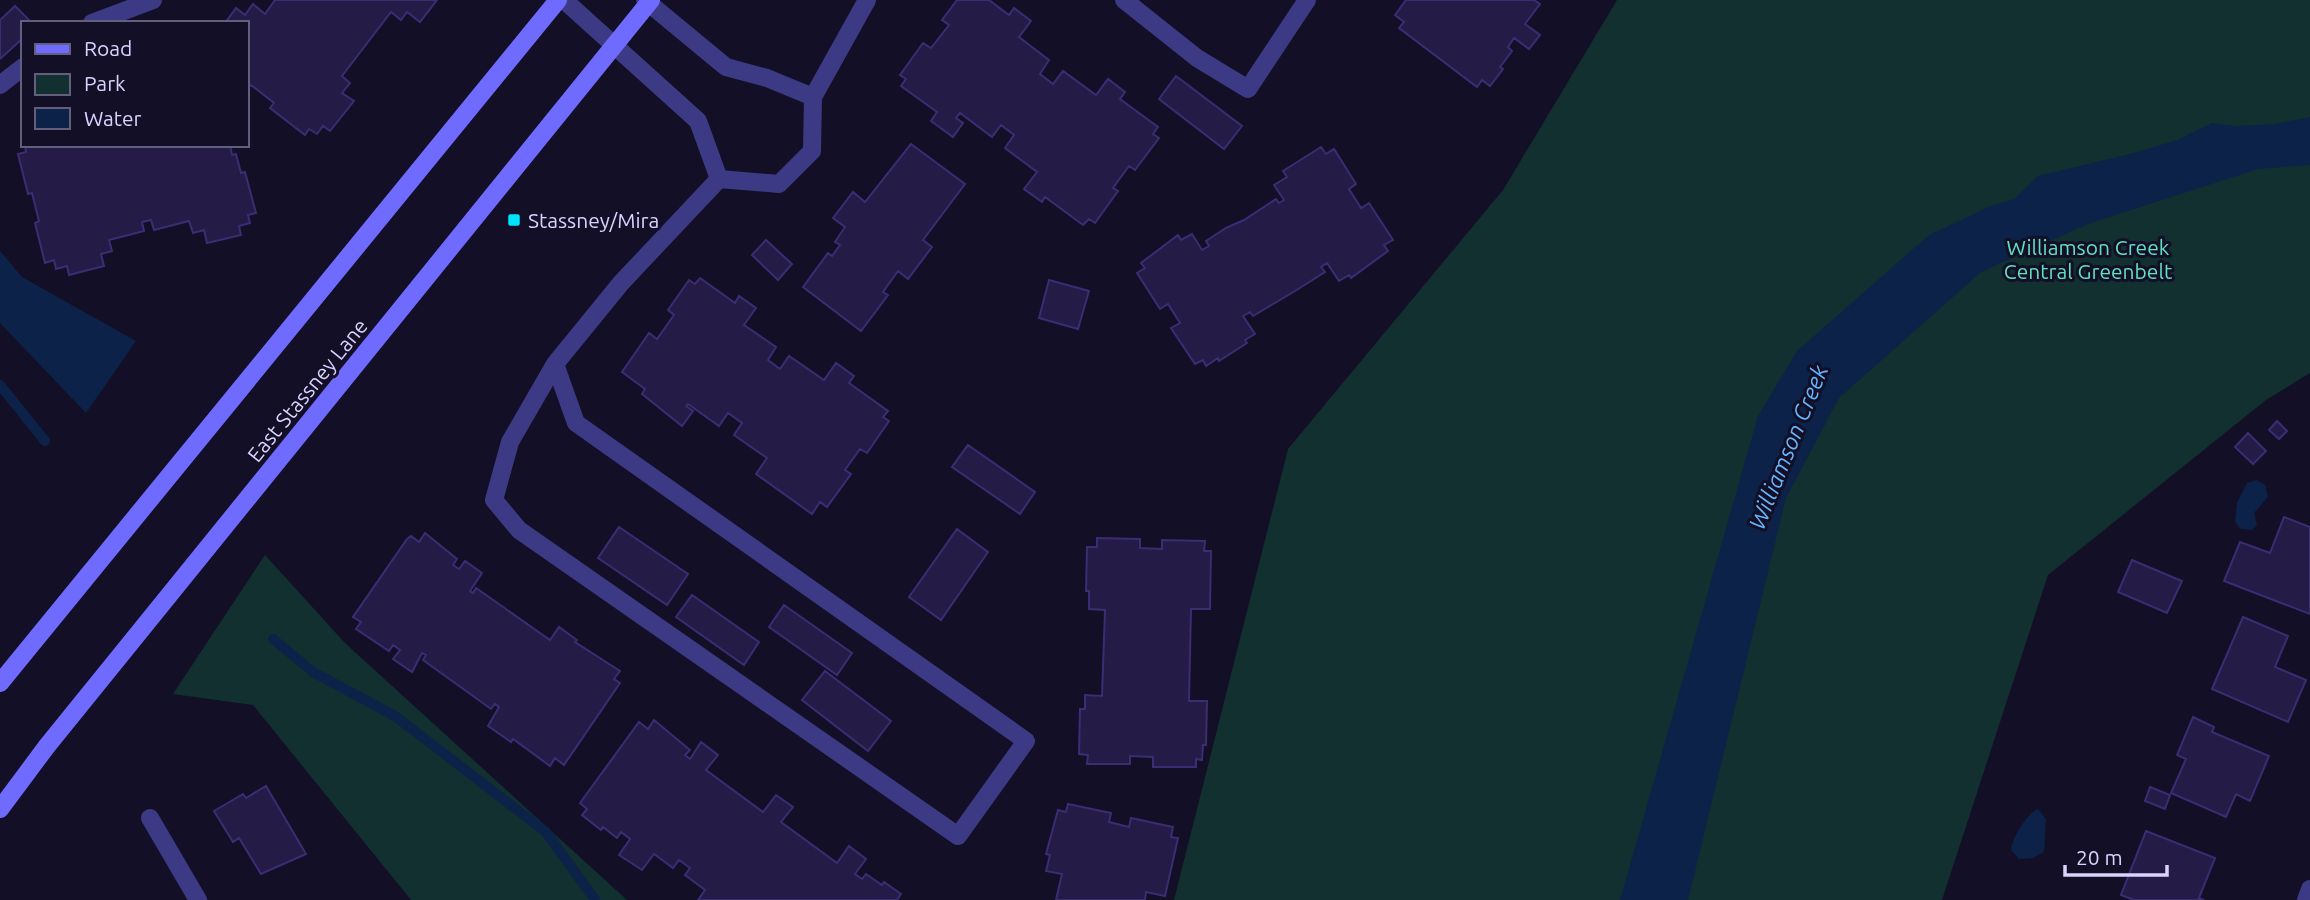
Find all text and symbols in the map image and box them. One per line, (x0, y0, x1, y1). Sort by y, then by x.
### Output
legend (21, 21, 248, 147)
text: Road (84, 36, 132, 60)
text: Park (84, 71, 126, 95)
text: Water (84, 106, 142, 130)
place label: Stassney/Mira (528, 208, 659, 232)
marker: Stassney/Mira (506, 212, 522, 228)
park label: Williamson Creek Central Greenbelt (2004, 235, 2172, 283)
street label: East Stassney Lane (242, 314, 372, 466)
water label: Williamson Creek (1744, 361, 1832, 533)
scale bar (2065, 834, 2166, 878)
text: 20 m (2076, 845, 2123, 869)

